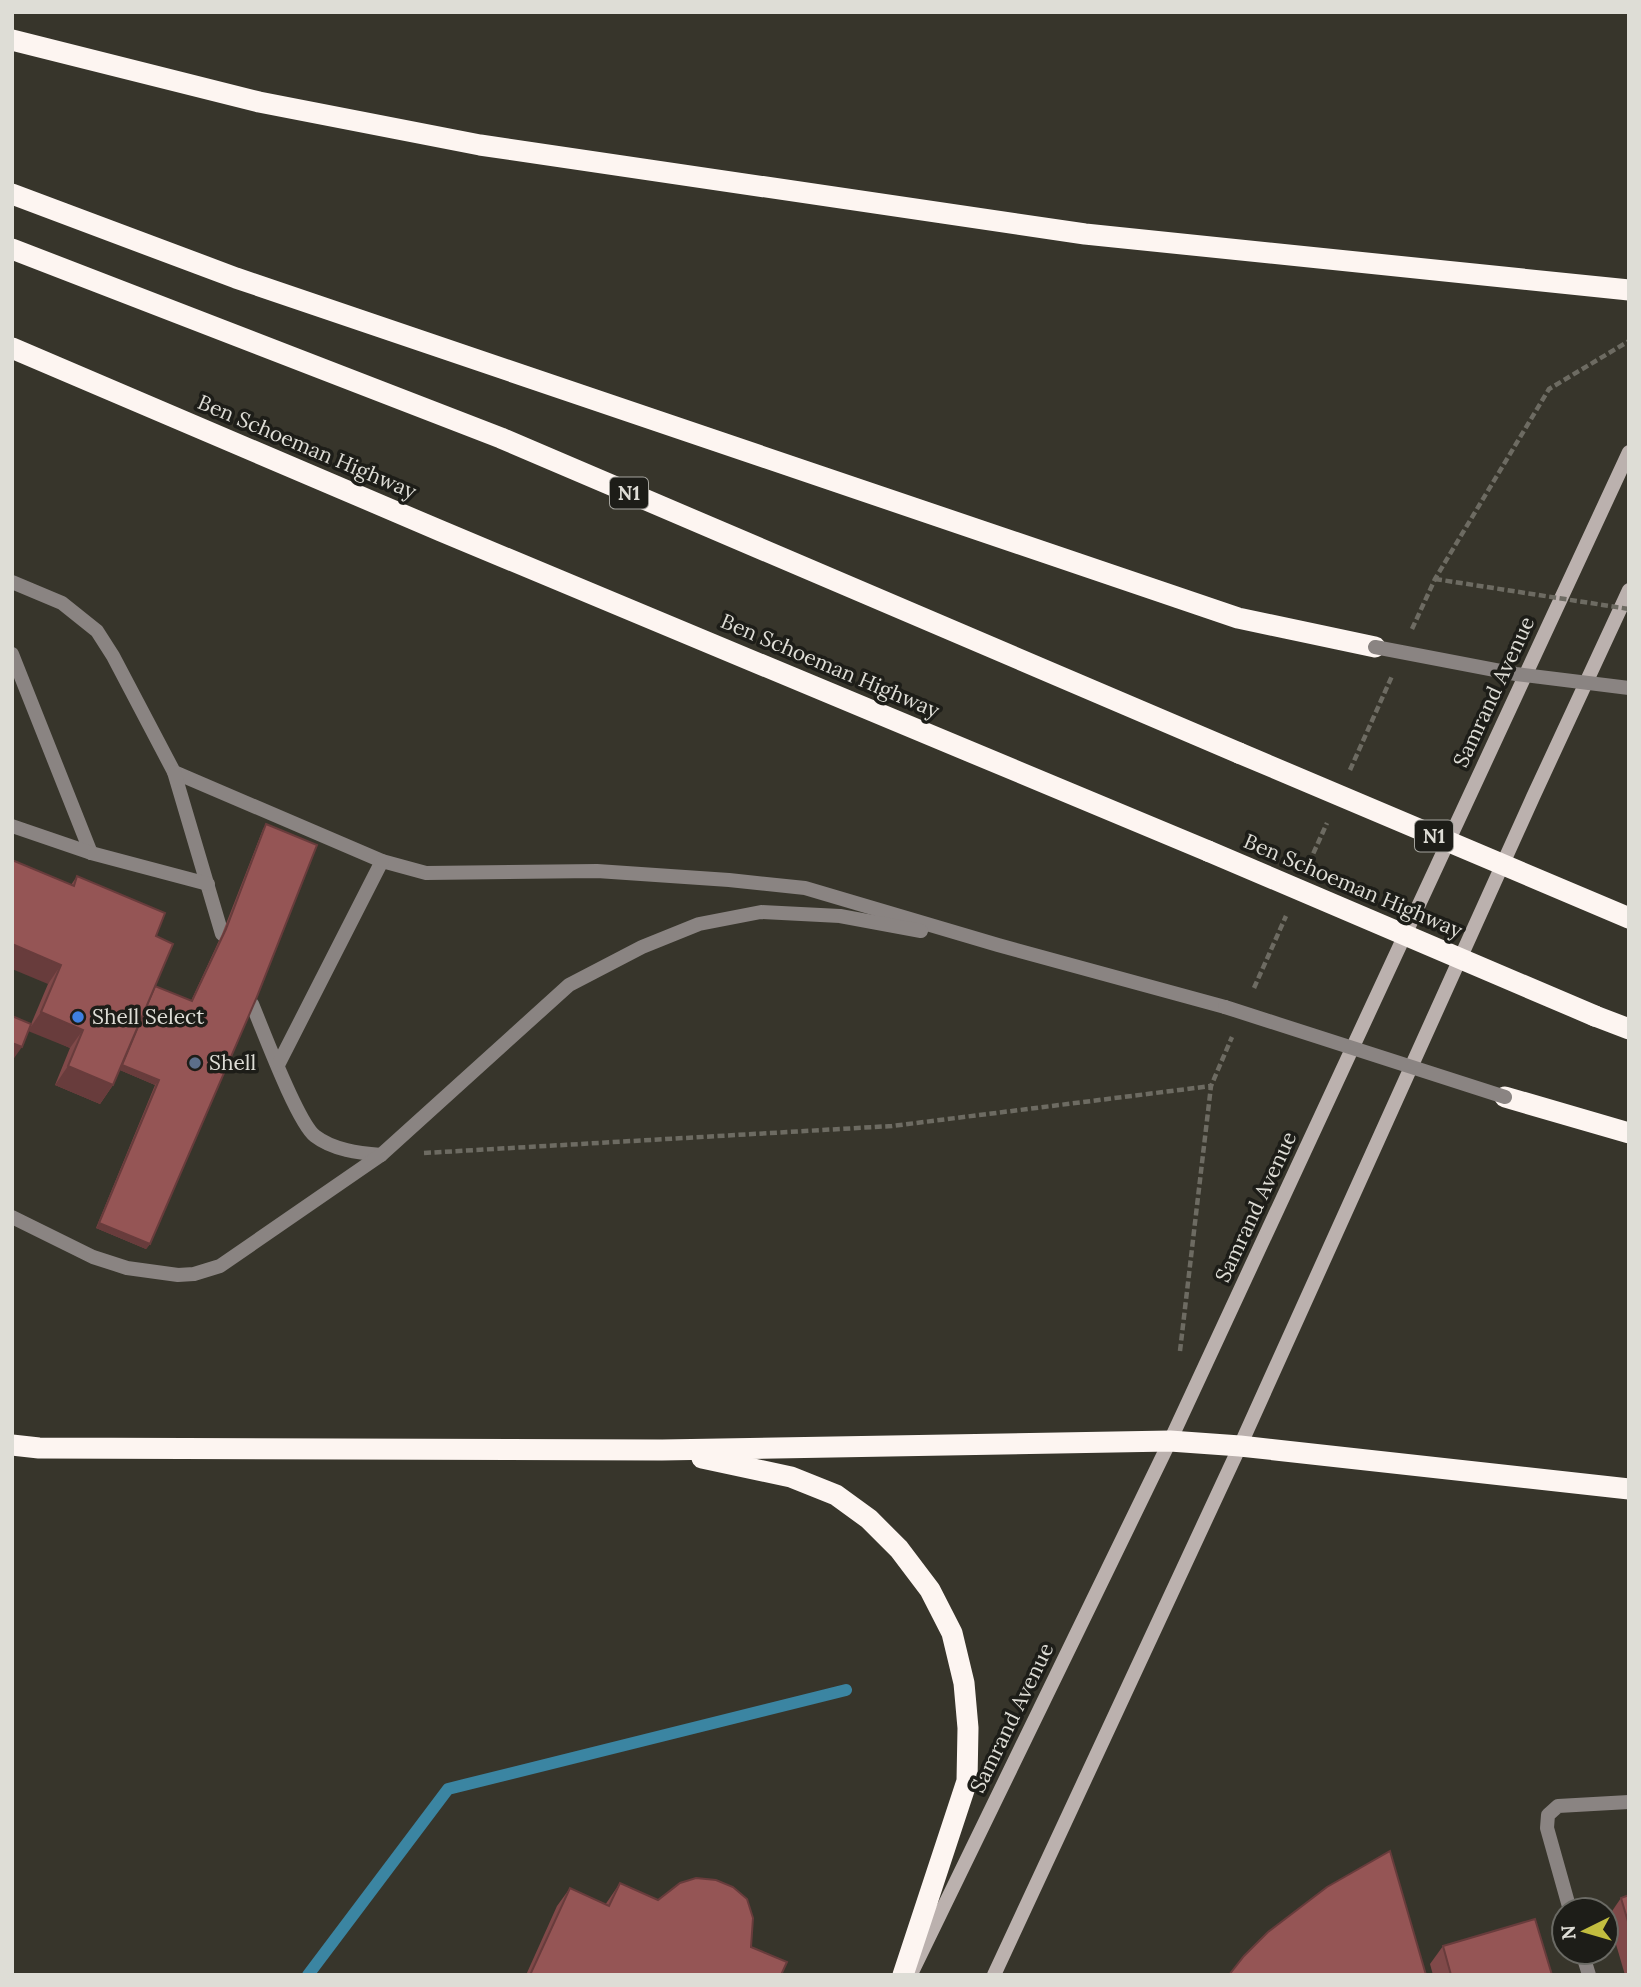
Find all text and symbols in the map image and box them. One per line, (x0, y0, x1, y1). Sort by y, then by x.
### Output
street label: Ben Schoeman Highway (194, 388, 421, 505)
road number: N1 (610, 478, 648, 508)
street label: Ben Schoeman Highway (717, 607, 944, 724)
street label: Samrand Avenue (1447, 612, 1540, 772)
road number: N1 (1415, 820, 1453, 852)
street label: Ben Schoeman Highway (1240, 827, 1467, 944)
place label: Shell Select (92, 1003, 205, 1030)
marker: Shell Select (70, 1009, 86, 1025)
place label: Shell (209, 1049, 256, 1076)
marker: Shell (187, 1055, 203, 1071)
street label: Samrand Avenue (1209, 1127, 1302, 1287)
street label: Samrand Avenue (964, 1638, 1060, 1797)
north arrow (1550, 1896, 1620, 1966)
text: N (1555, 1924, 1581, 1941)

